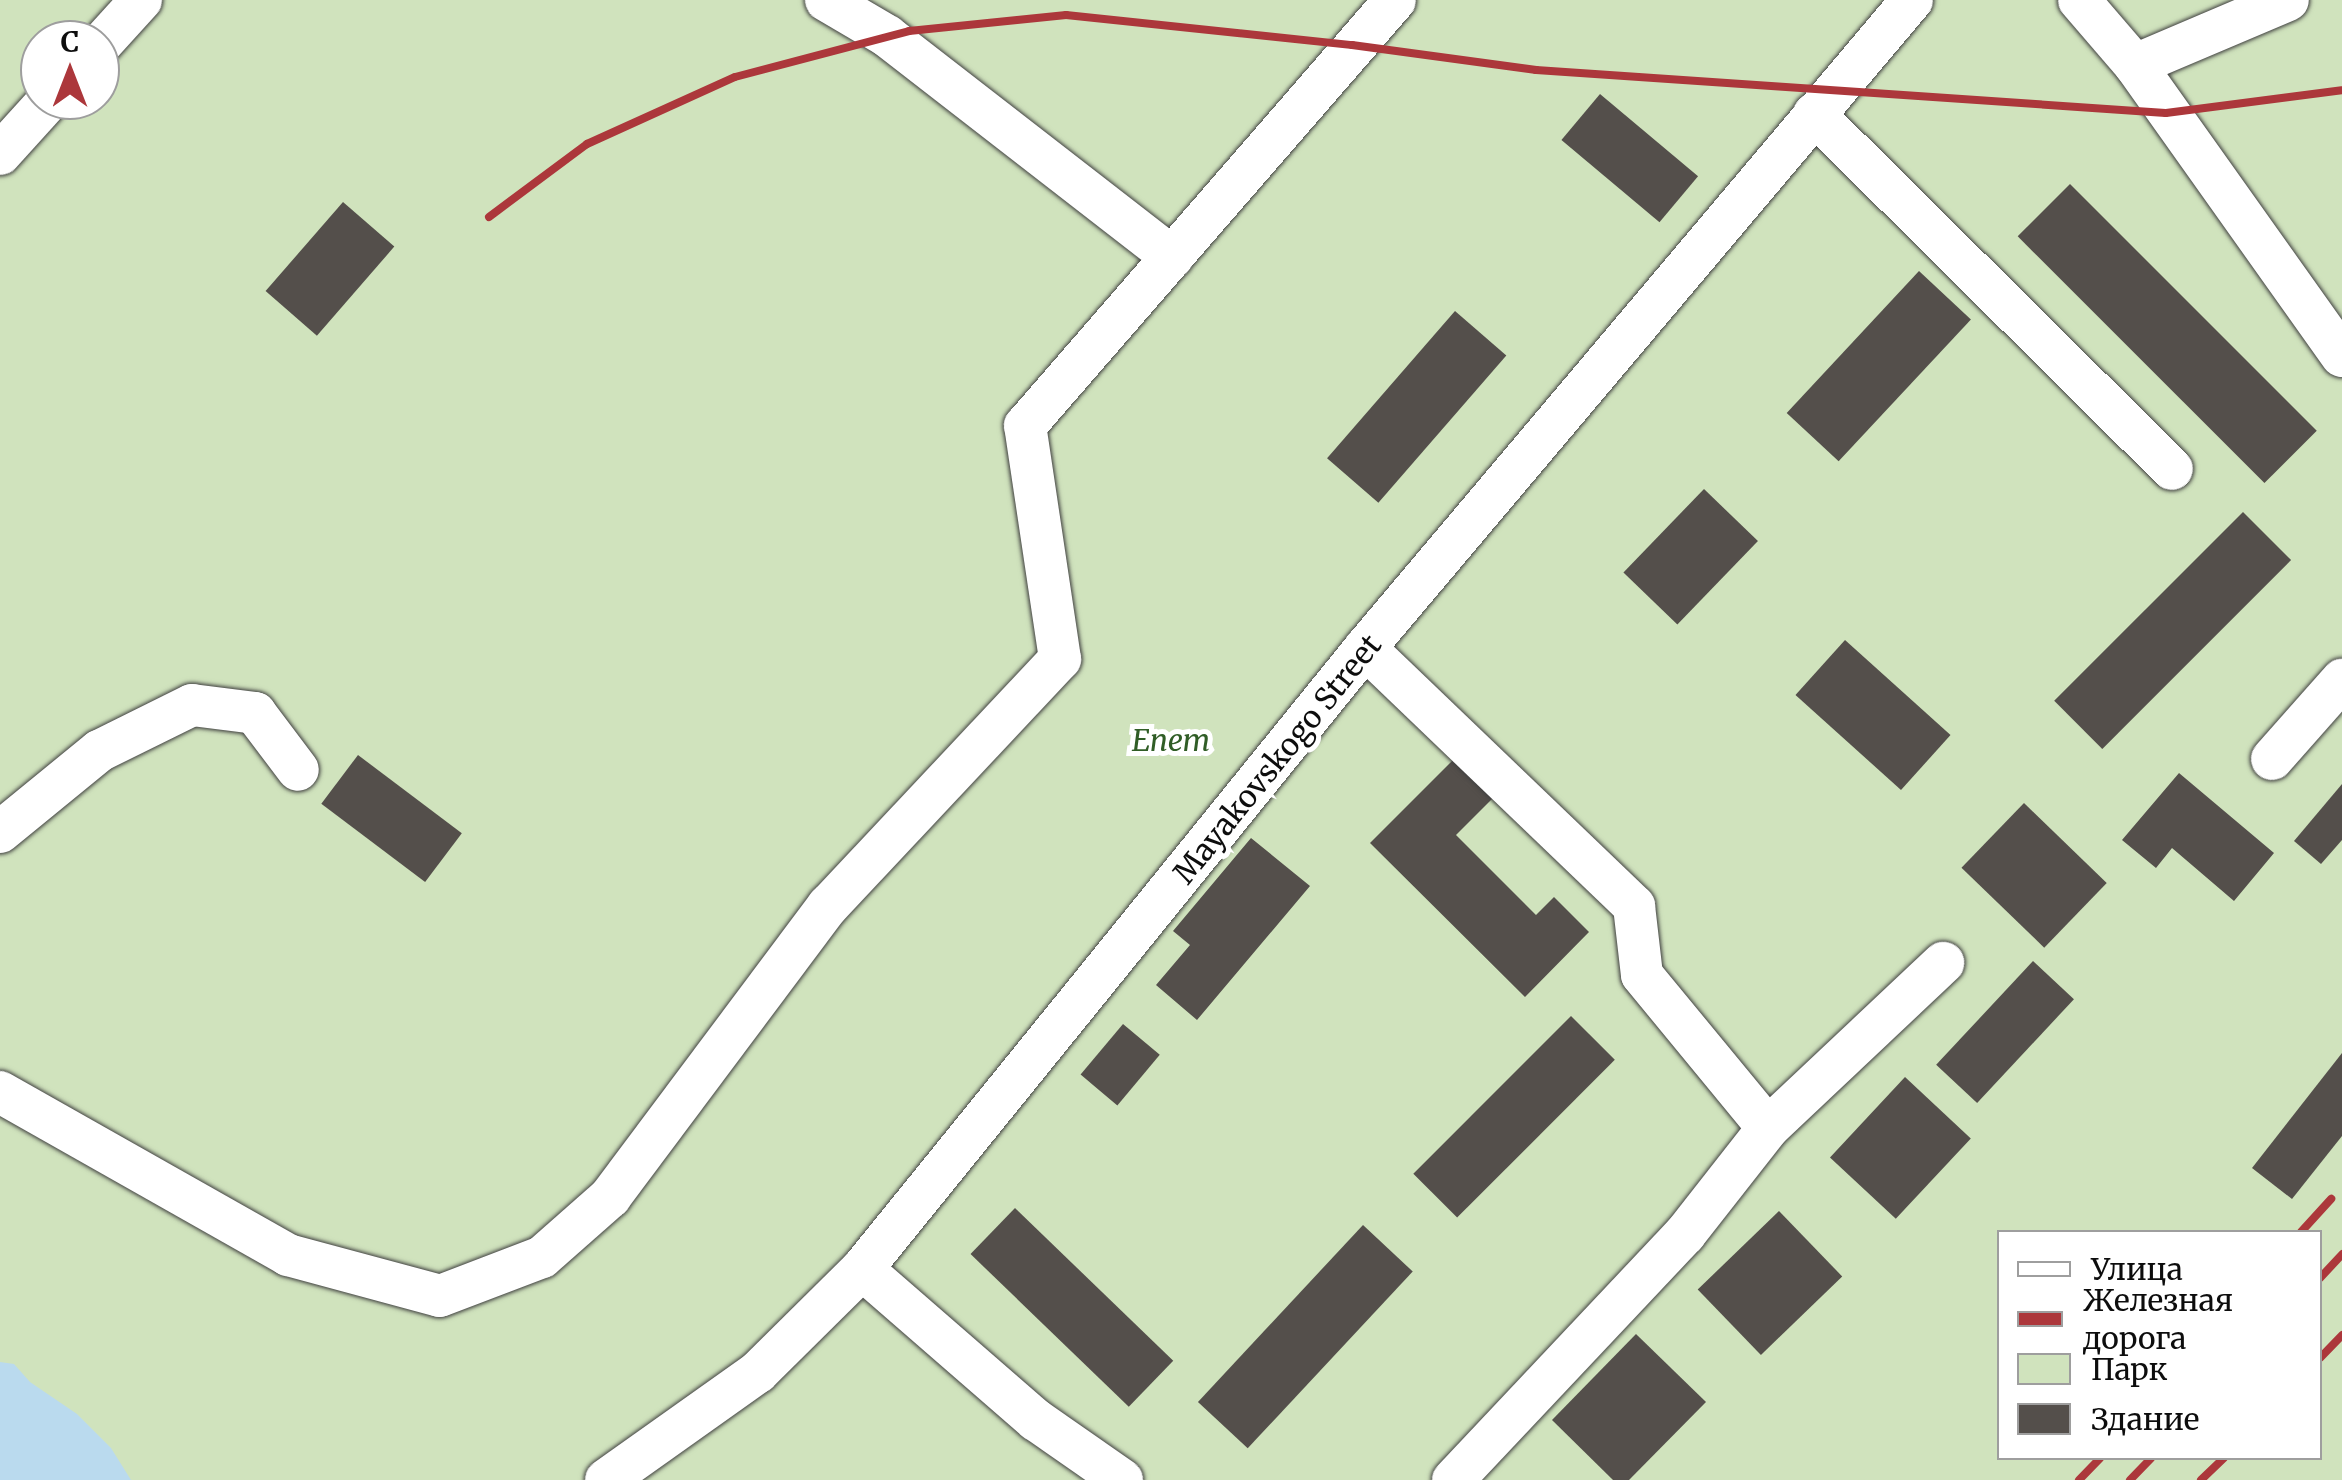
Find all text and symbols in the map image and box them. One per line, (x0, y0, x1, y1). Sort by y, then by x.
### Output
north arrow (20, 20, 120, 120)
text: С (61, 24, 79, 60)
street label: Mayakovskogo Street (1166, 627, 1388, 891)
park label: Enem (1132, 722, 1210, 758)
legend (1997, 1230, 2322, 1460)
text: Улица (2091, 1250, 2183, 1288)
text: Железная дорога (2083, 1281, 2233, 1357)
text: Парк (2091, 1350, 2167, 1388)
text: Здание (2091, 1400, 2199, 1438)

